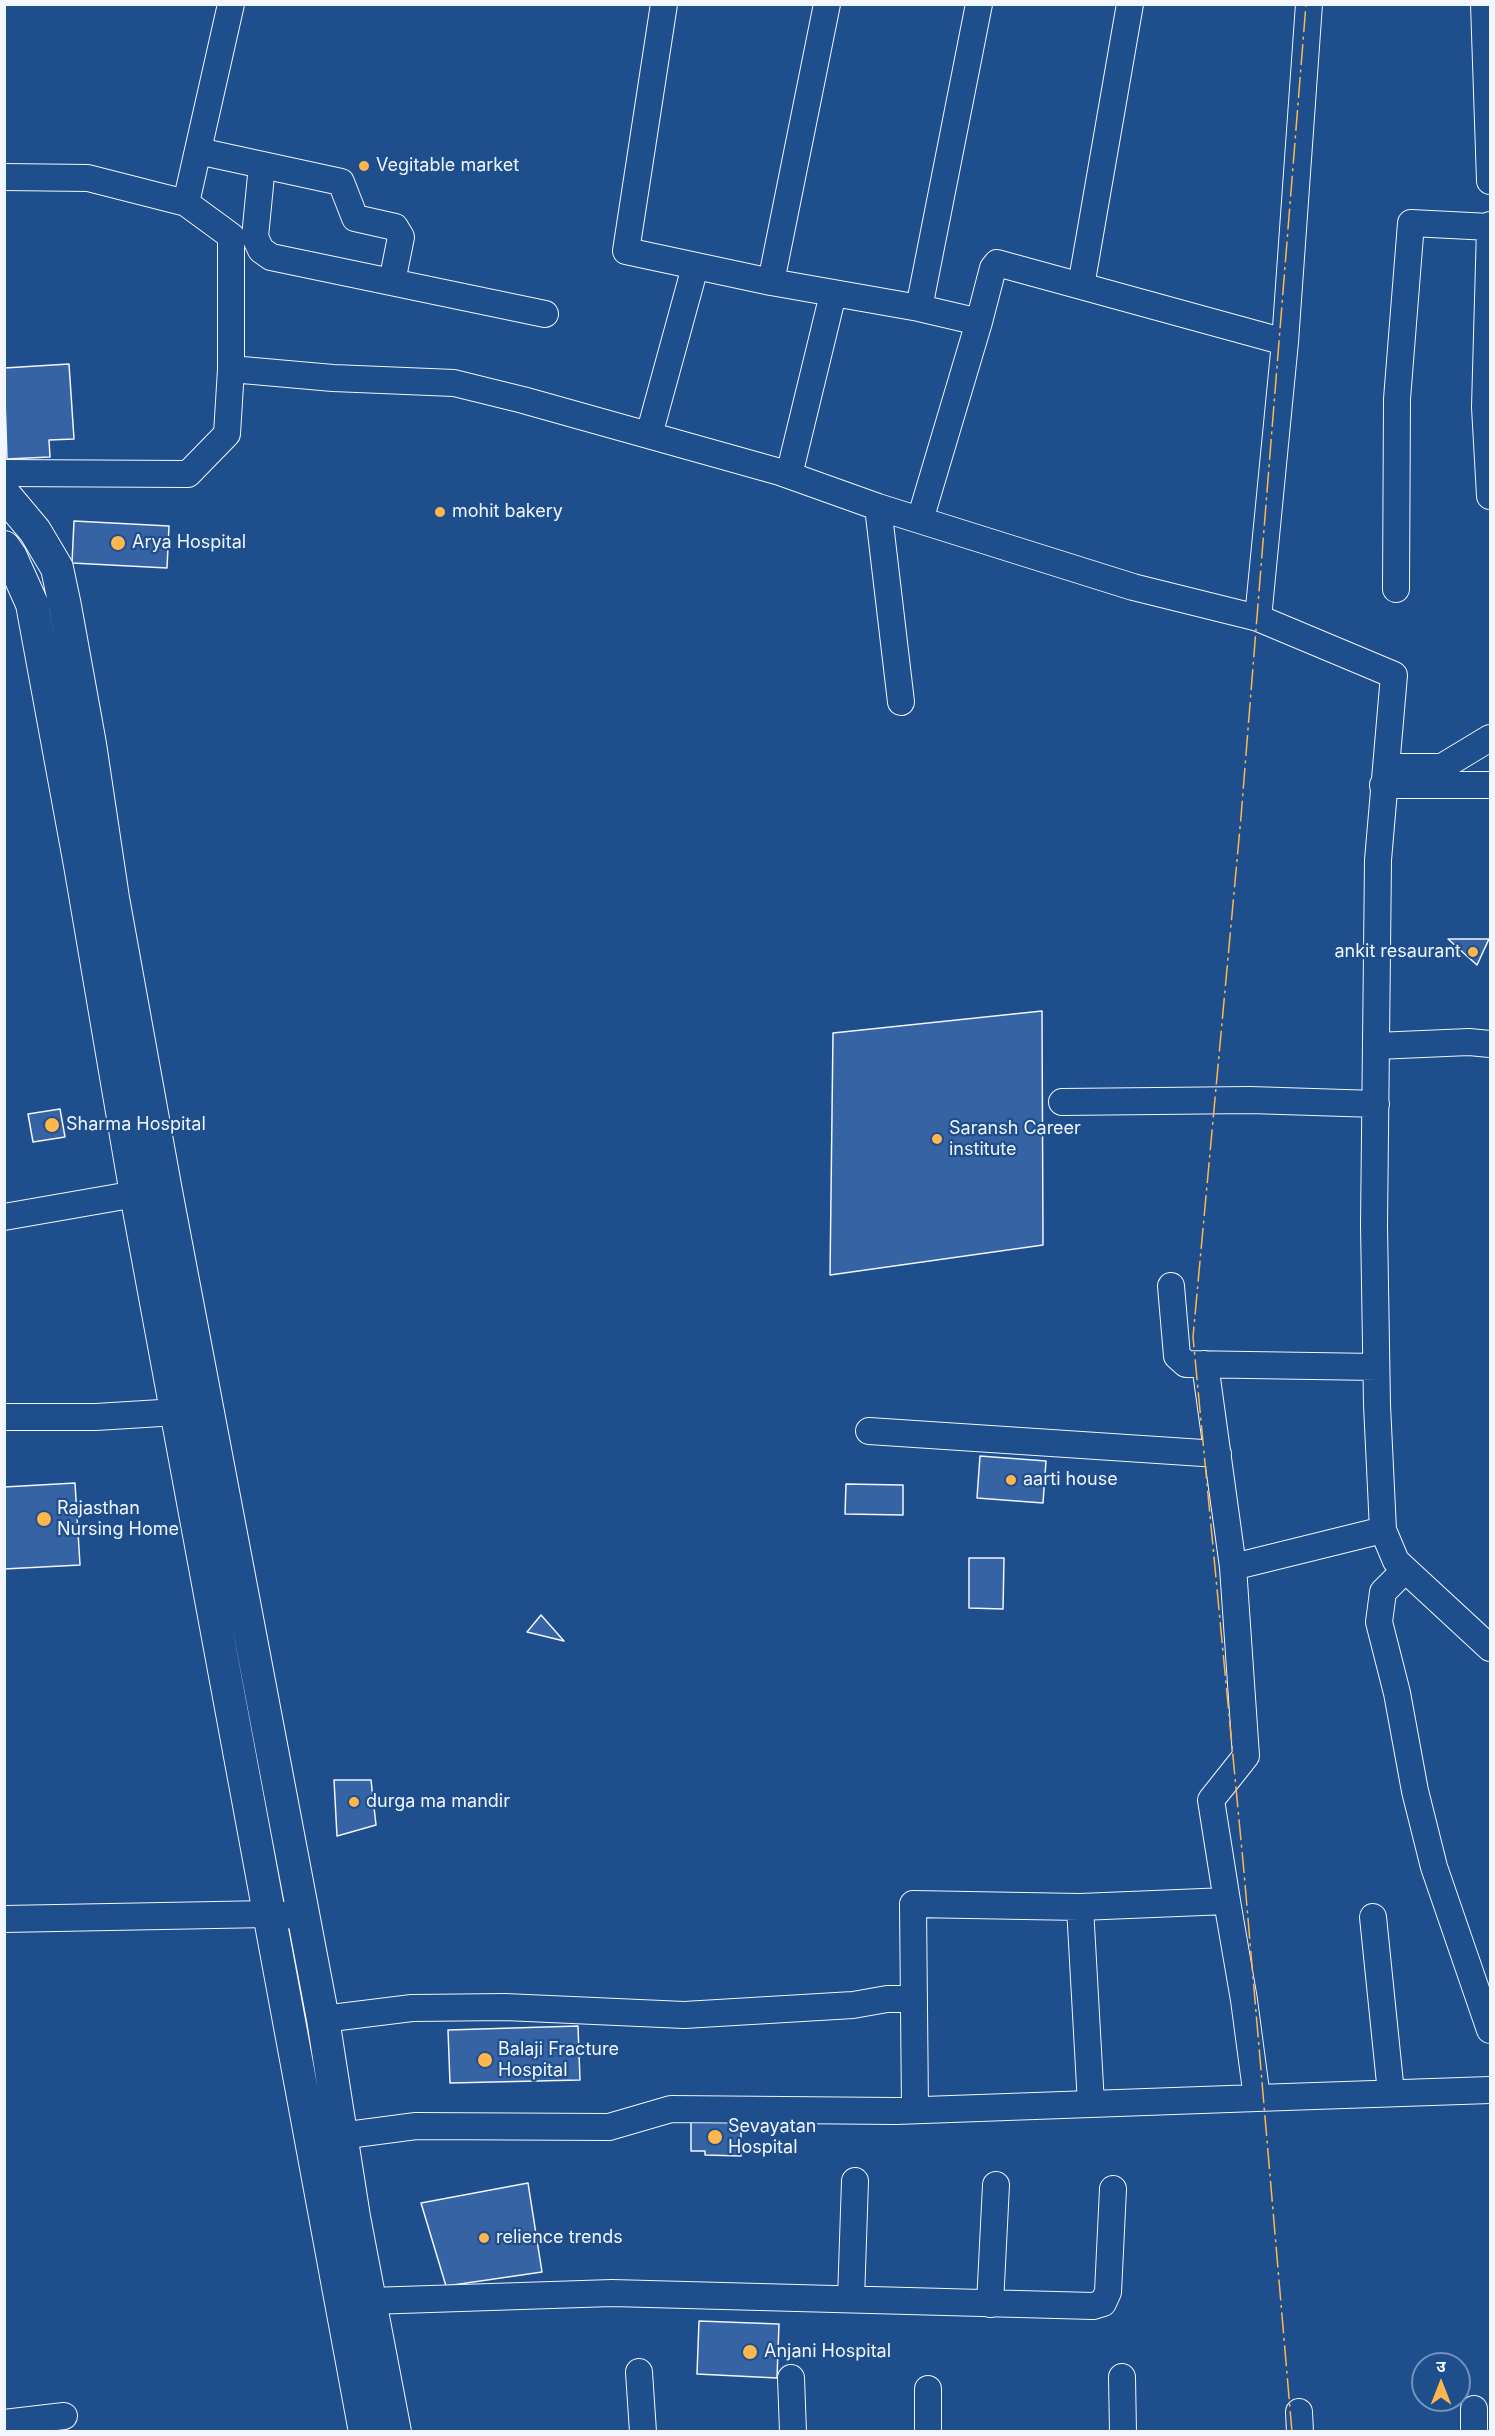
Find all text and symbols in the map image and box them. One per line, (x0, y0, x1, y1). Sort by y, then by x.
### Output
place label: Vegitable market (376, 155, 519, 177)
marker: Vegitable market (357, 159, 371, 173)
place label: mohit bakery (452, 501, 563, 523)
marker: mohit bakery (433, 505, 447, 519)
place label: Arya Hospital (132, 532, 246, 554)
marker: Arya Hospital (109, 534, 127, 552)
place label: ankit resaurant (1334, 941, 1461, 963)
marker: ankit resaurant (1466, 945, 1480, 959)
place label: Sharma Hospital (66, 1114, 206, 1136)
marker: Sharma Hospital (43, 1116, 61, 1134)
place label: Saransh Career institute (949, 1118, 1081, 1160)
marker: Saransh Career institute (930, 1132, 944, 1146)
place label: aarti house (1023, 1469, 1118, 1491)
marker: aarti house (1004, 1473, 1018, 1487)
place label: Rajasthan Nursing Home (57, 1498, 179, 1540)
marker: Rajasthan Nursing Home (35, 1510, 53, 1528)
place label: durga ma mandir (366, 1791, 510, 1813)
marker: durga ma mandir (347, 1795, 361, 1809)
place label: Balaji Fracture Hospital (498, 2039, 619, 2082)
marker: Balaji Fracture Hospital (476, 2051, 494, 2069)
place label: Sevayatan Hospital (728, 2116, 816, 2158)
marker: Sevayatan Hospital (706, 2128, 724, 2146)
place label: relience trends (496, 2227, 623, 2249)
marker: relience trends (477, 2231, 491, 2245)
place label: Anjani Hospital (764, 2341, 891, 2363)
marker: Anjani Hospital (741, 2343, 759, 2361)
north arrow (1411, 2352, 1471, 2412)
text: उ (1436, 2356, 1446, 2376)

